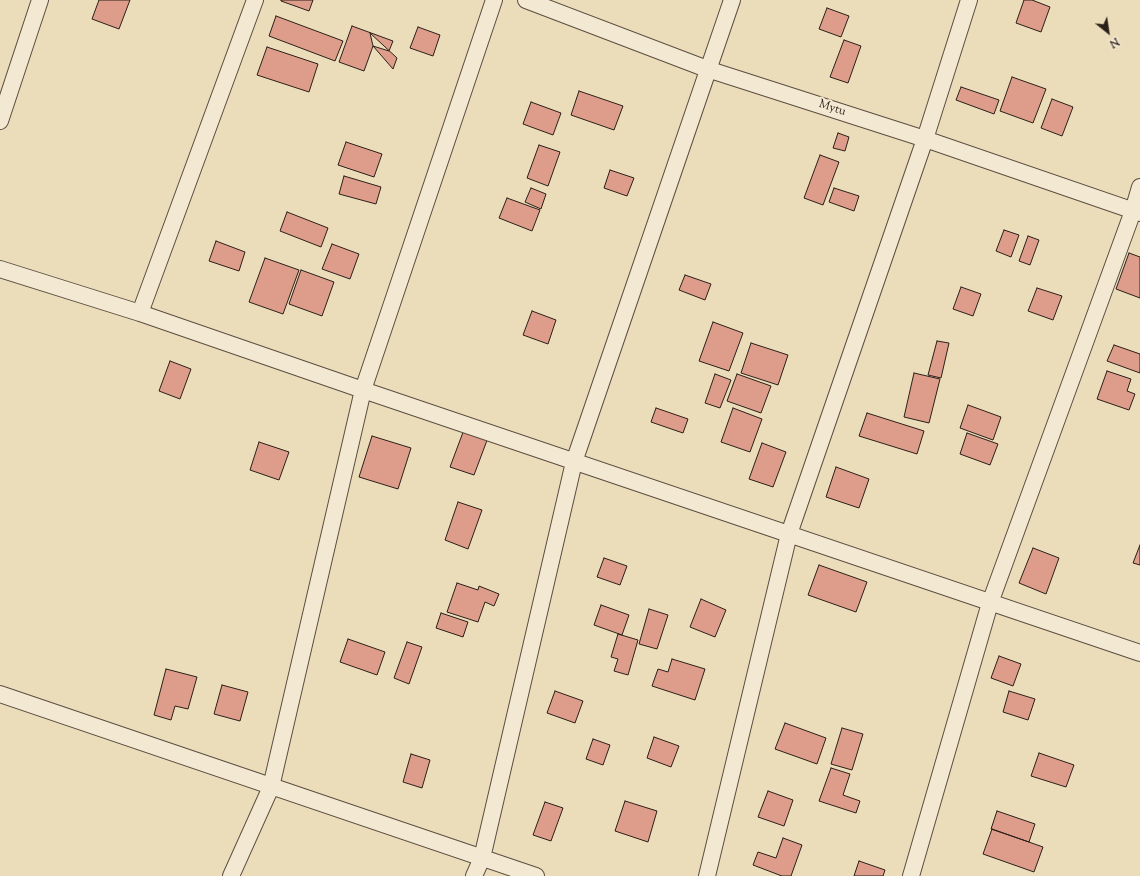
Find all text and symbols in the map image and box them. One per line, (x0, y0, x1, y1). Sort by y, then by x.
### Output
north arrow (1088, 12, 1128, 52)
text: N (1106, 33, 1122, 52)
street label: Mytu (817, 98, 847, 120)

